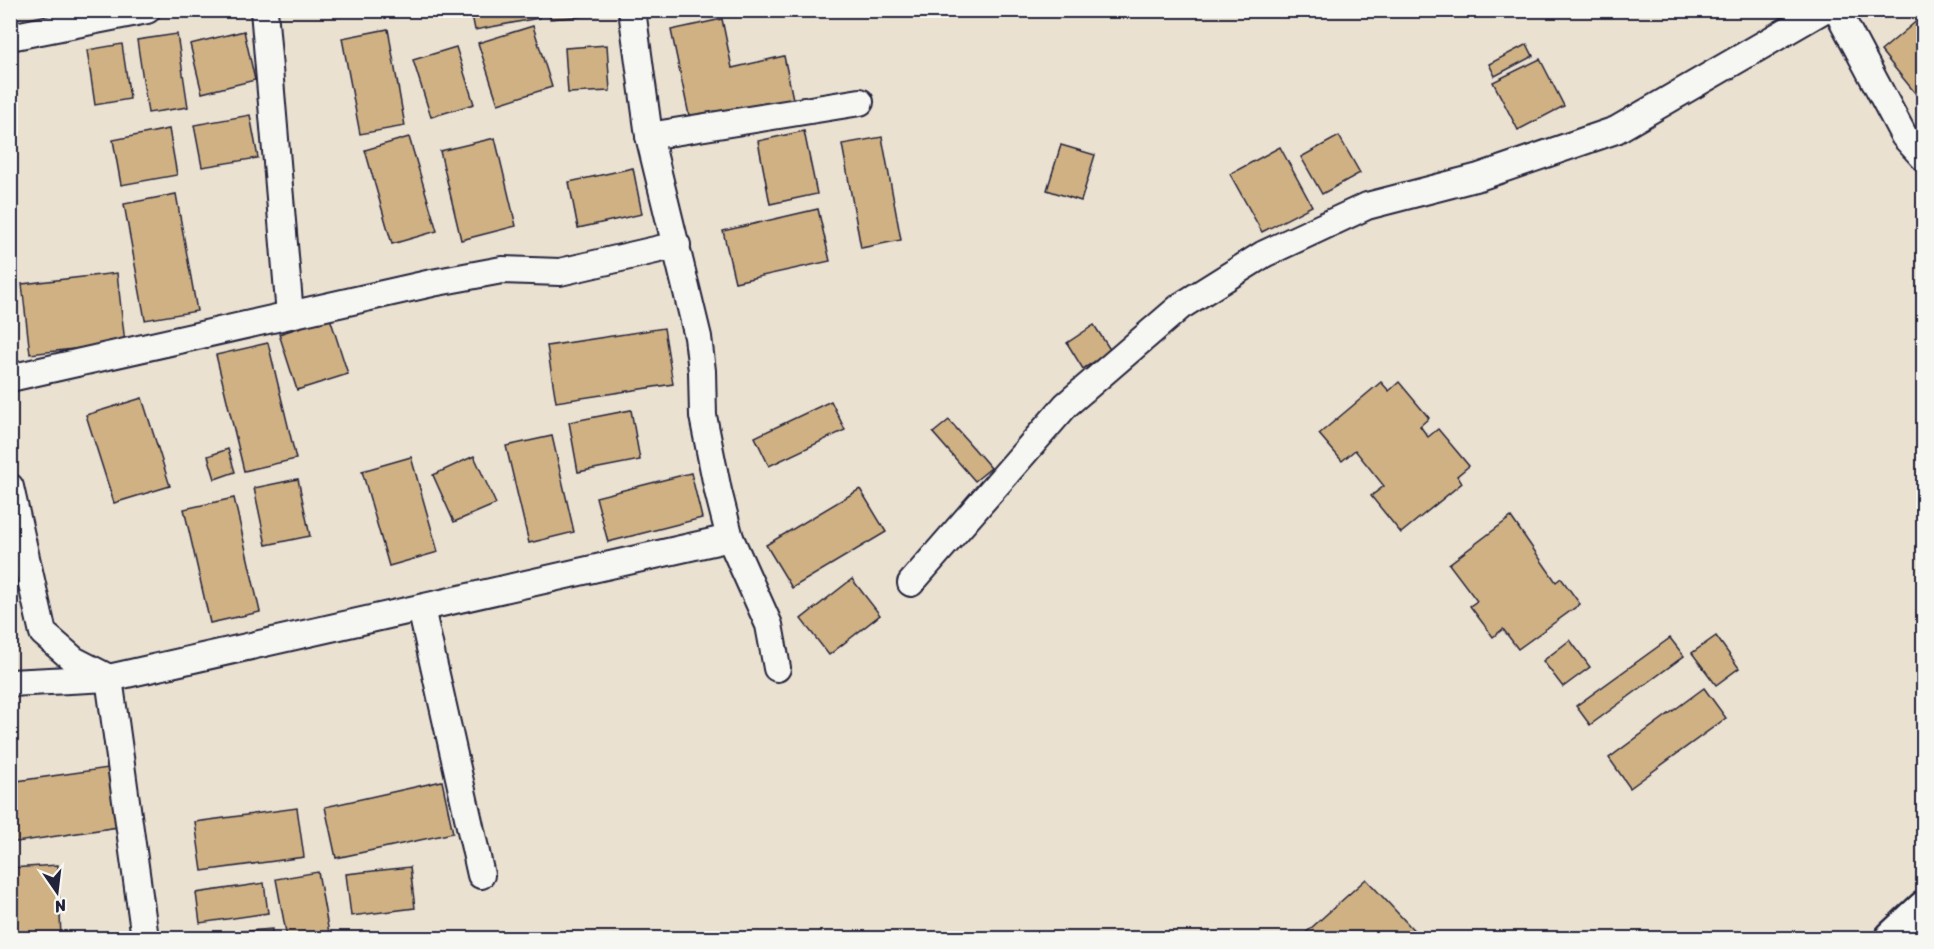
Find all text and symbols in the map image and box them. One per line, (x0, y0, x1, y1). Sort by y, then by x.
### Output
north arrow (27, 862, 87, 922)
text: N (51, 890, 70, 922)

